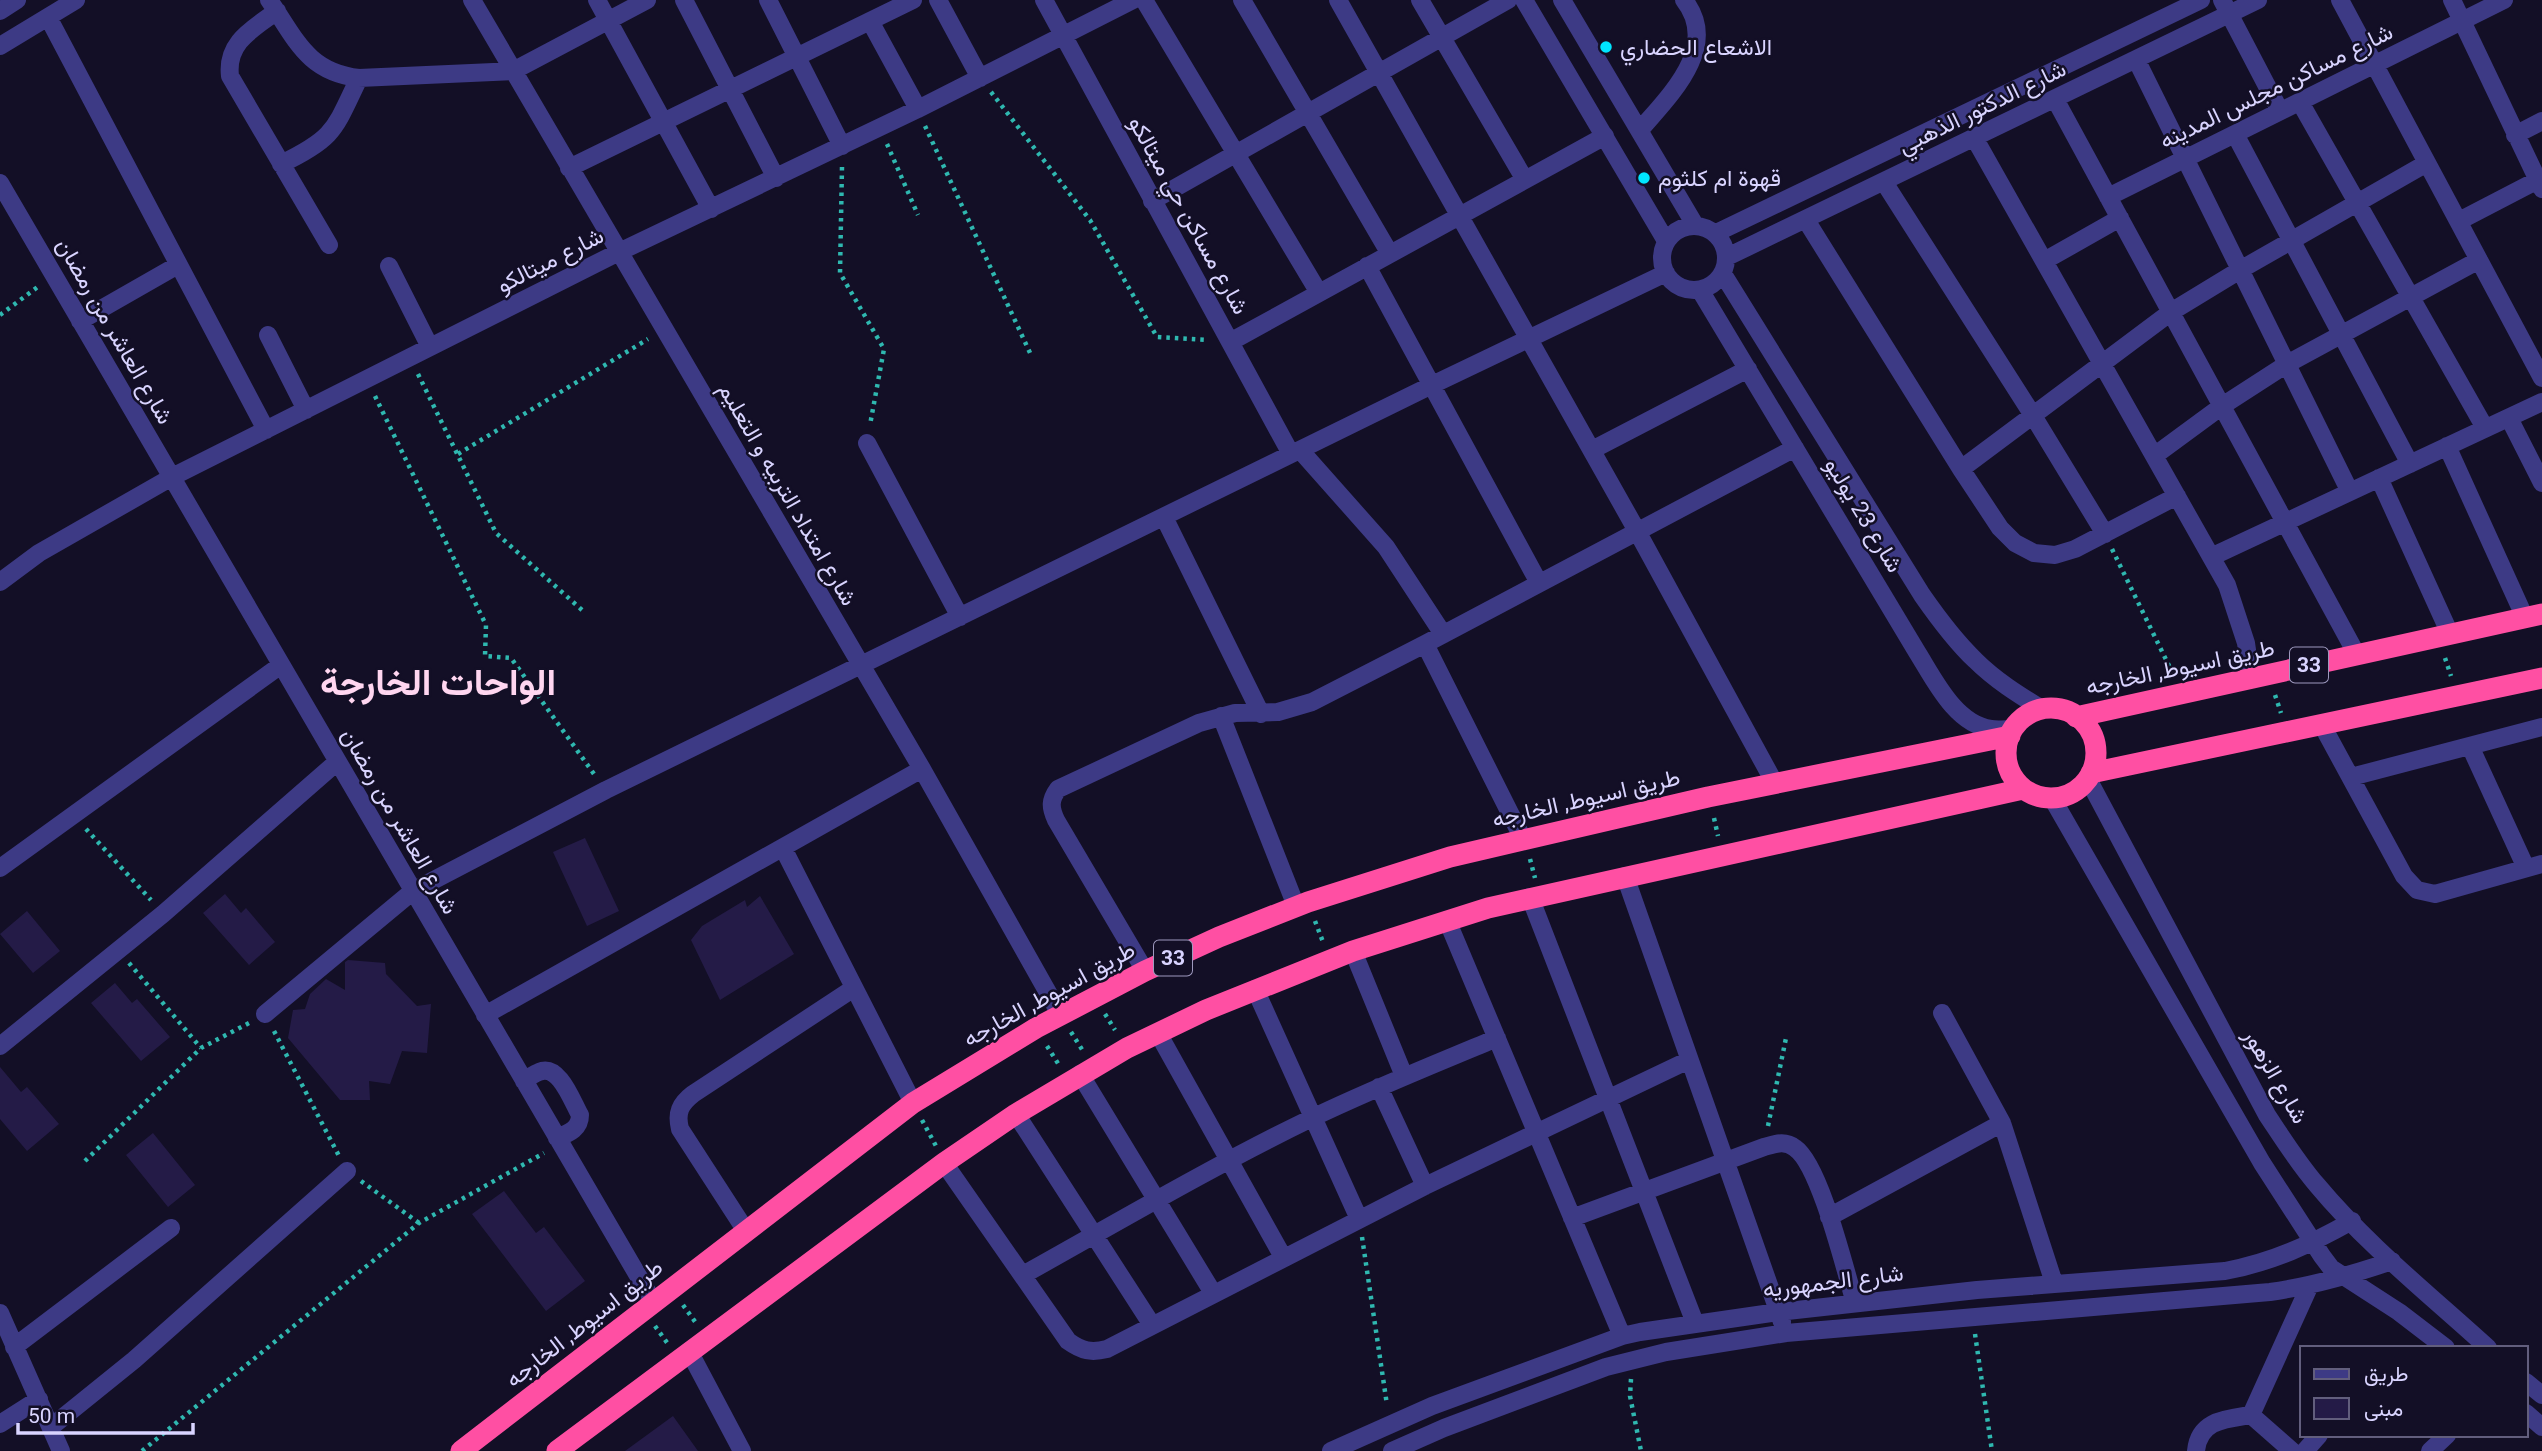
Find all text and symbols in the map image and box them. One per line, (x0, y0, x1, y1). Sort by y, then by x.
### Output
street label: شارع مساكن مجلس المدينه (2155, 18, 2398, 156)
place label: الاشعاع الحضاري (1620, 34, 1772, 66)
marker: الاشعاع الحضاري (1598, 39, 1614, 55)
street label: شارع الدكتور الذهبي (1894, 55, 2073, 164)
street label: شارع مساكن حي ميتالكو (1119, 112, 1254, 321)
place label: قهوة ام كلثوم (1658, 165, 1781, 193)
marker: قهوة ام كلثوم (1636, 170, 1652, 186)
street label: شارع ميتالكو (492, 222, 609, 301)
street label: شارع العاشر من رمضان (49, 234, 179, 430)
street label: شارع امتداد التربيه و التعليم (711, 378, 862, 612)
street label: شارع 23 يوليو (1817, 453, 1908, 578)
street label: طريق اسيوط, الخارجه (2083, 634, 2277, 702)
road number: 33 (2290, 648, 2328, 682)
district label: الواحات الخارجة (320, 661, 556, 705)
street label: شارع العاشر من رمضان (334, 724, 464, 920)
street label: طريق اسيوط, الخارجه (1489, 764, 1683, 834)
street label: طريق اسيوط, الخارجه (959, 936, 1140, 1054)
road number: 33 (1154, 940, 1192, 976)
street label: شارع الزهور (2235, 1023, 2314, 1130)
street label: طريق اسيوط, الخارجه (500, 1254, 669, 1394)
street label: شارع الجمهوريه (1761, 1259, 1905, 1305)
legend (2300, 1346, 2528, 1437)
text: طريق (2364, 1362, 2409, 1387)
scale bar (18, 1392, 192, 1436)
text: مبنى (2364, 1397, 2403, 1421)
text: 50 m (28, 1404, 75, 1428)

